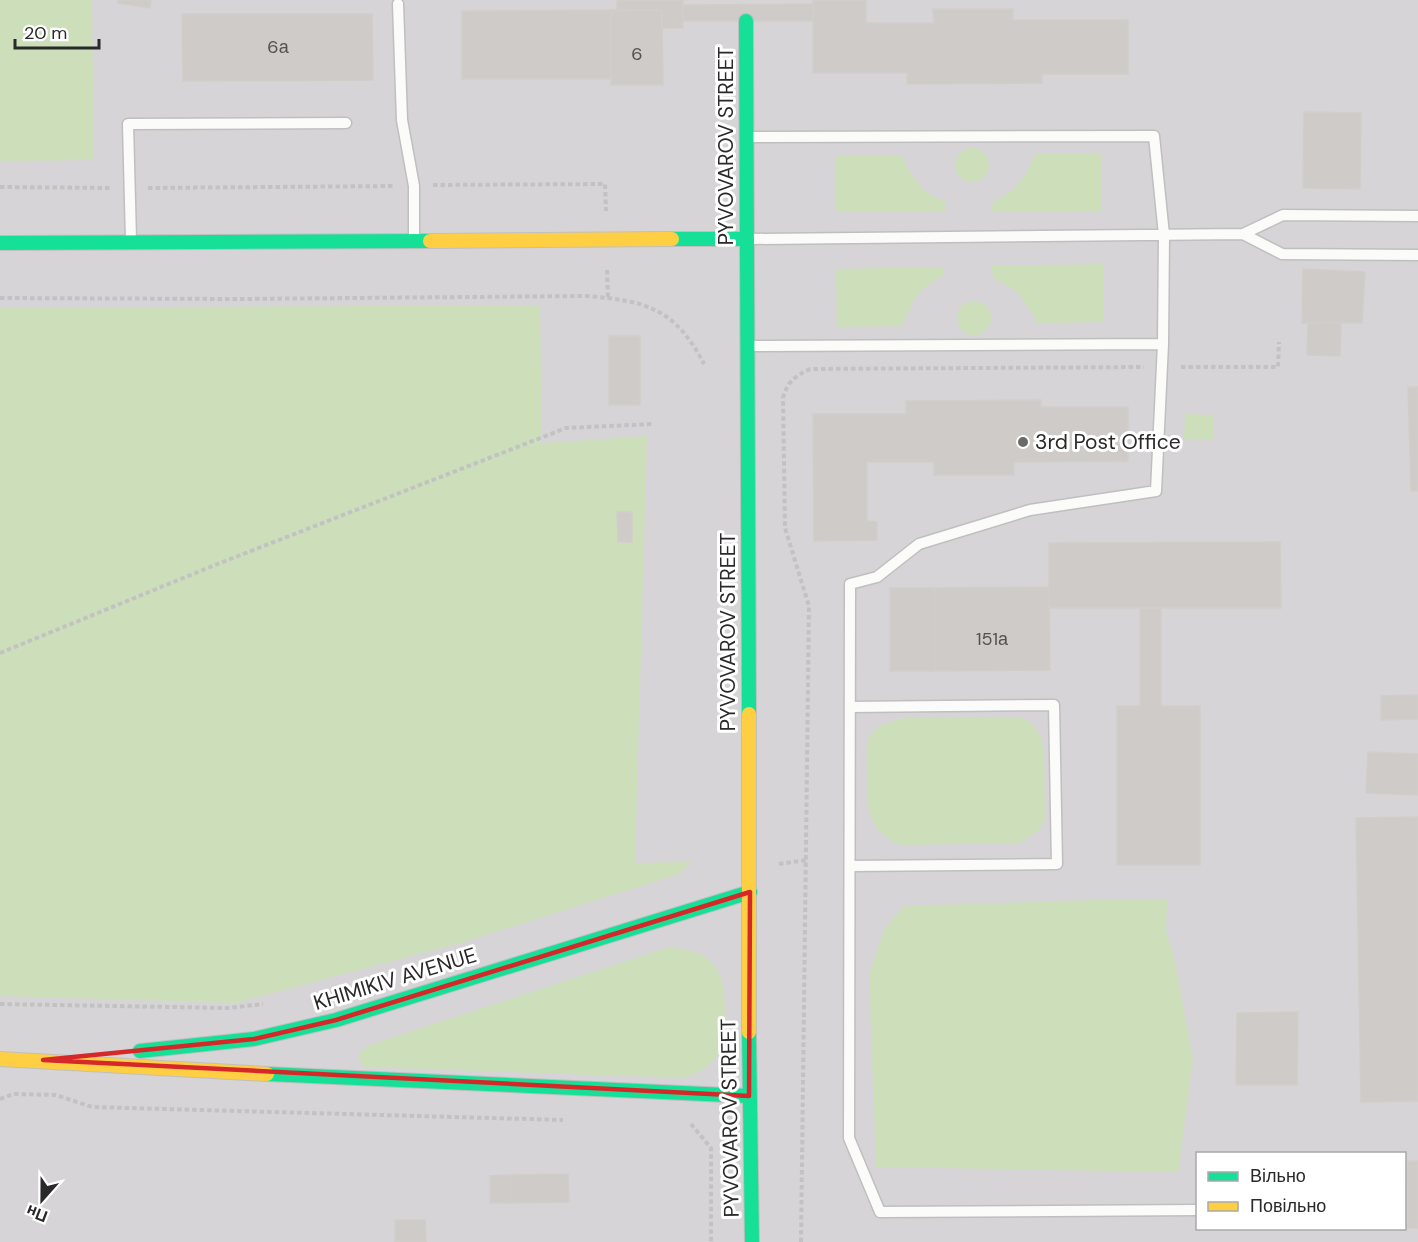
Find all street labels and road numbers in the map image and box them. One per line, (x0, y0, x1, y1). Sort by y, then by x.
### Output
street label: PYVOVAROV STREET (712, 46, 740, 245)
street label: PYVOVAROV STREET (714, 532, 742, 731)
street label: KHIMIKIV AVENUE (310, 941, 480, 1017)
street label: PYVOVAROV STREET (714, 1018, 746, 1218)

